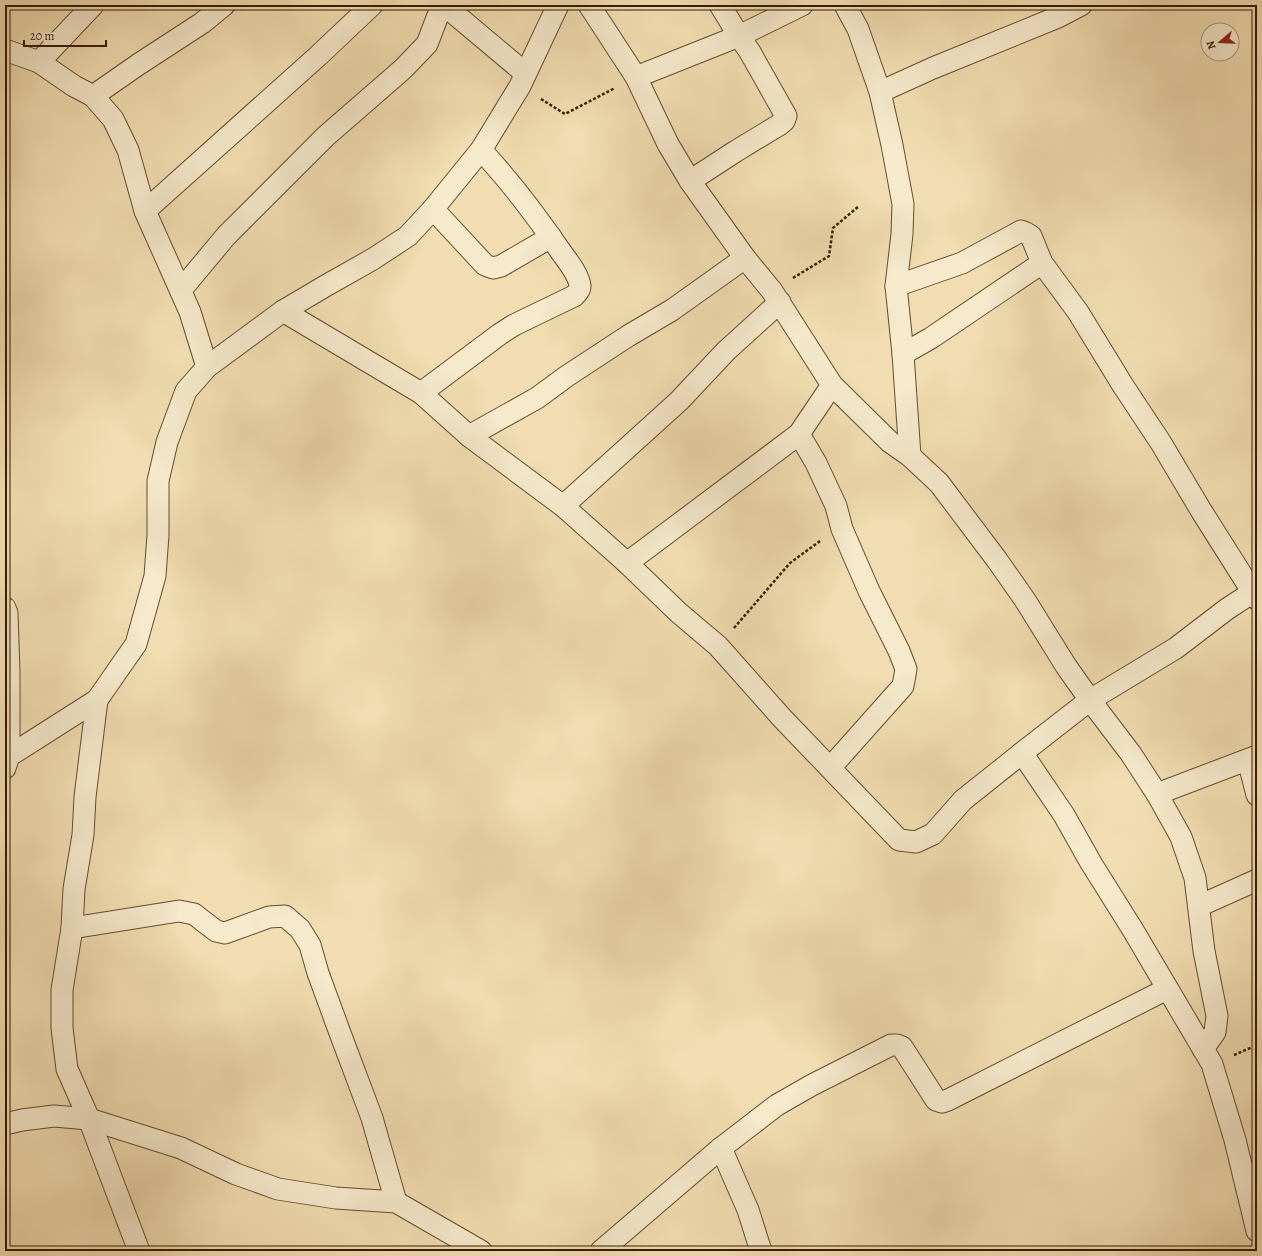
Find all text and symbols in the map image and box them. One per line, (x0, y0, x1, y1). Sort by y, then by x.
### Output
scale bar (24, 22, 106, 48)
north arrow (1200, 22, 1240, 62)
text: 20 m (30, 28, 54, 44)
text: N (1203, 39, 1219, 51)

